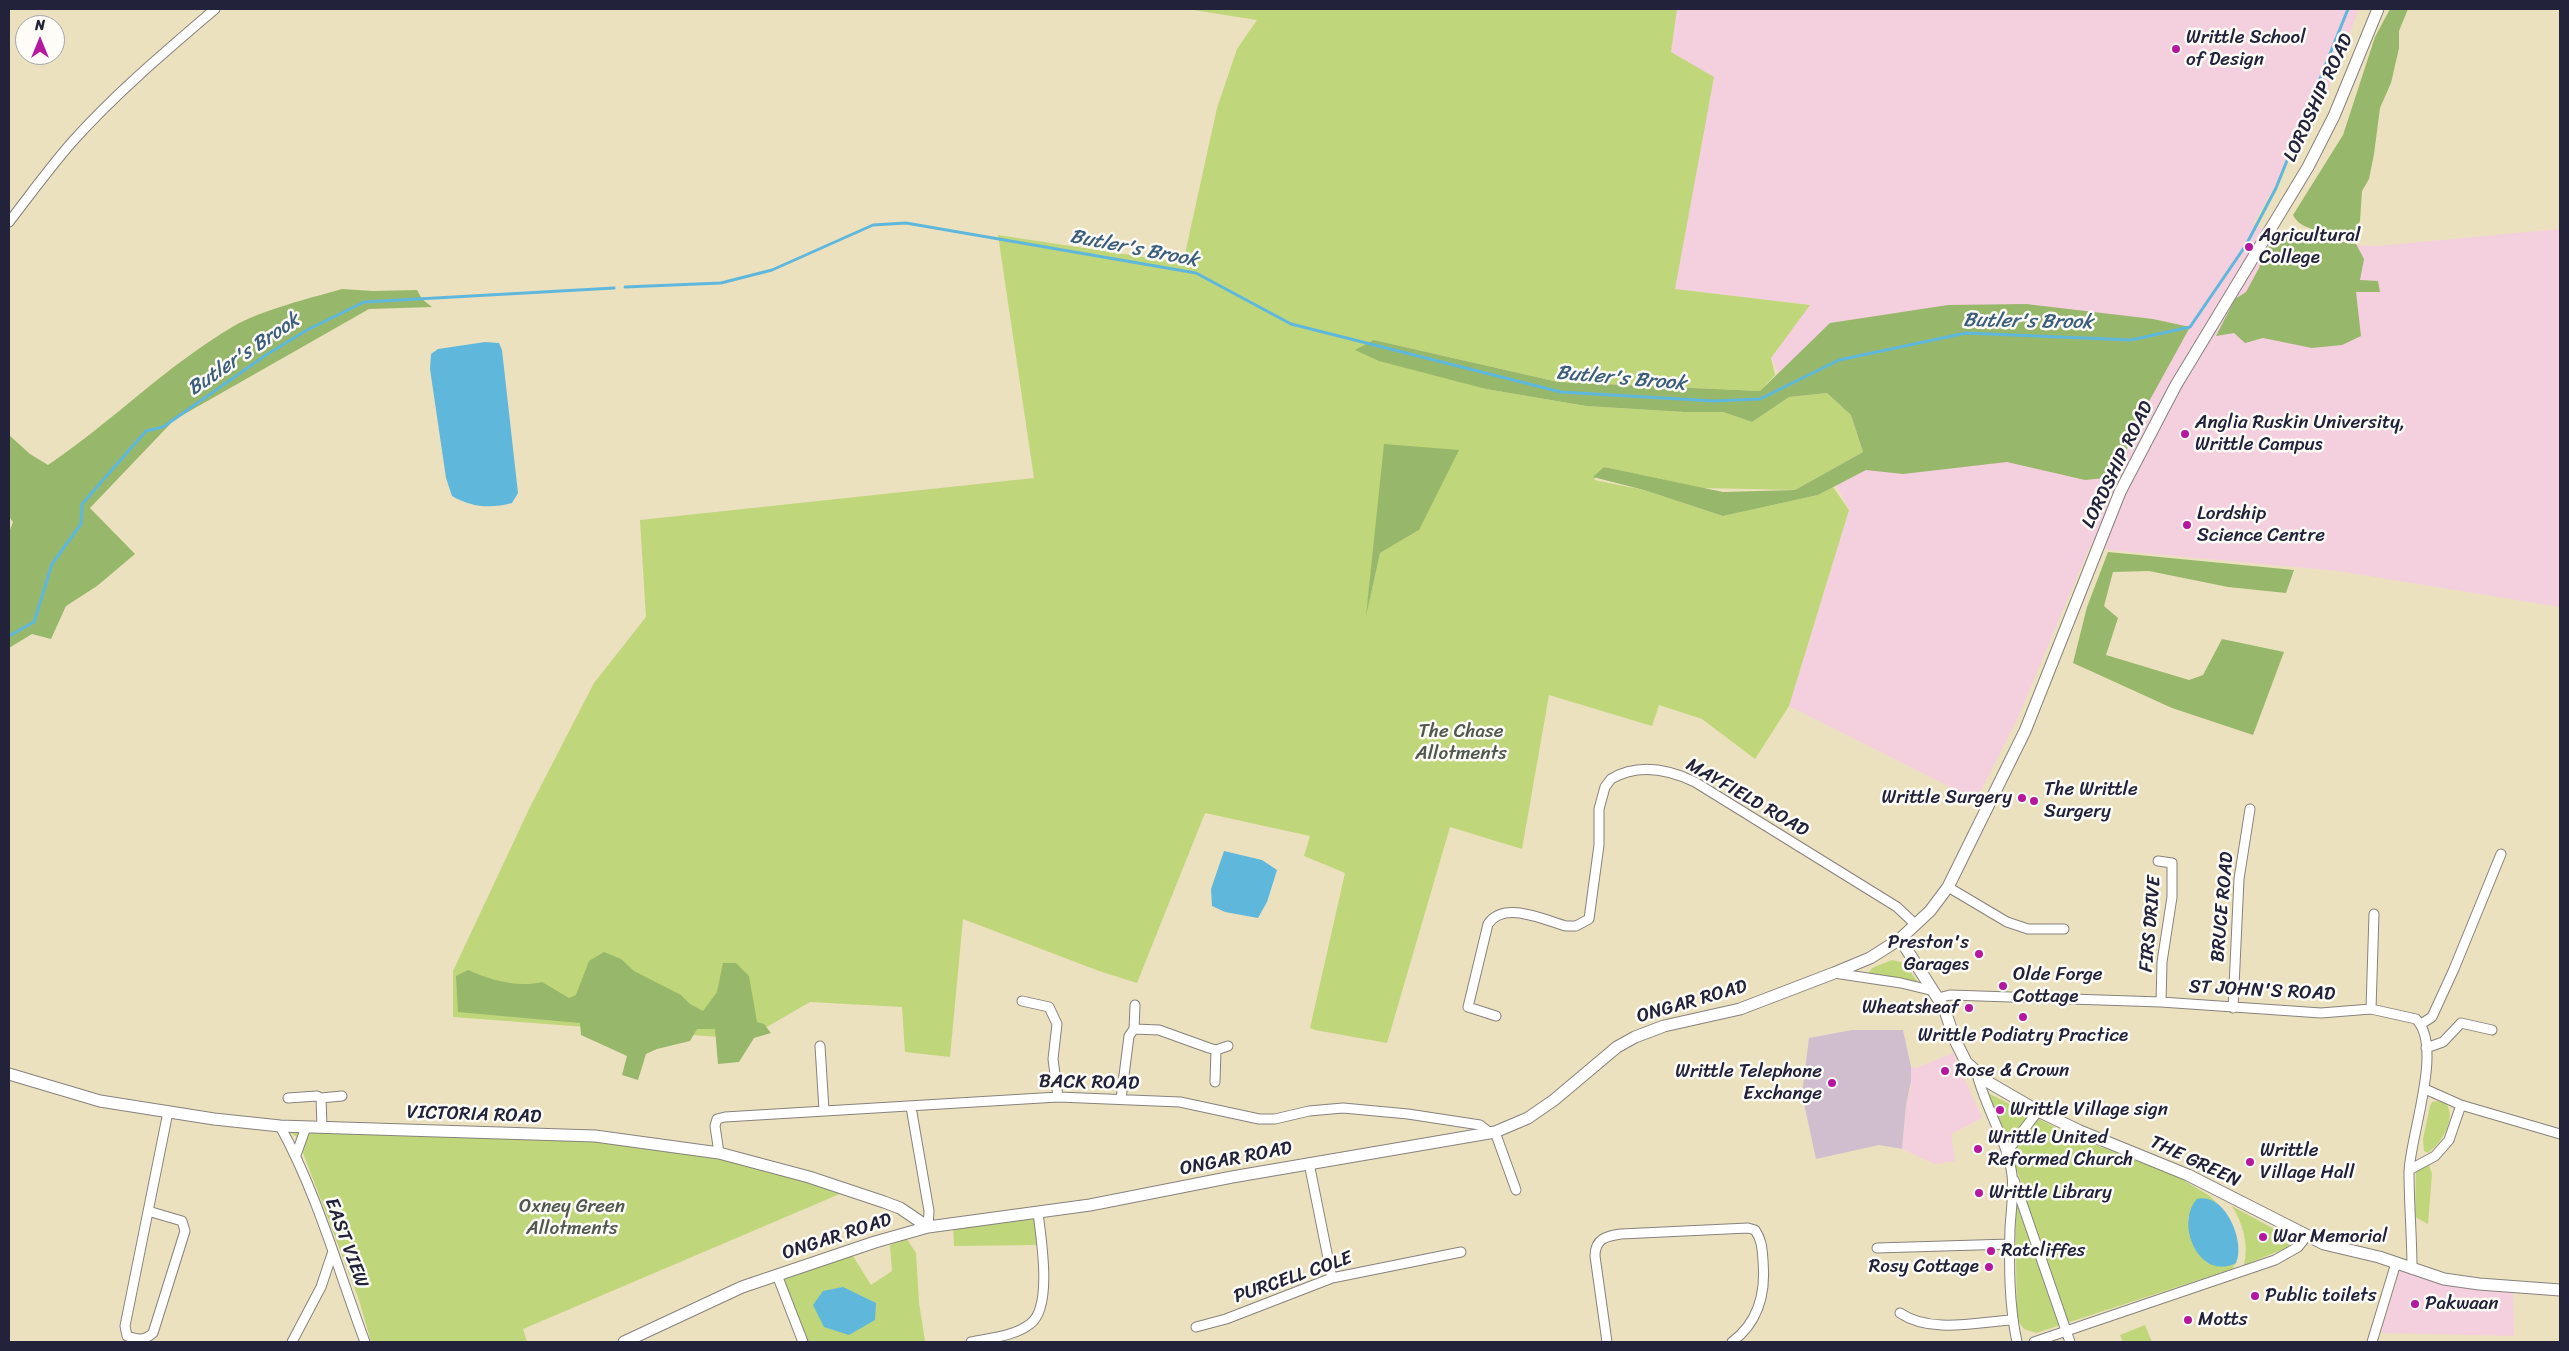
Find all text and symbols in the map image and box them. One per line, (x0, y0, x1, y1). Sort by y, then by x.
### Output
text: N (35, 13, 45, 38)
north arrow (15, 15, 65, 65)
place label: Writtle School of Design (2186, 27, 2306, 71)
street label: LORDSHIP ROAD (2279, 30, 2359, 166)
marker: Writtle School of Design (2170, 43, 2182, 55)
water label: Butler's Brook (1068, 225, 1200, 273)
place label: Agricultural College (2259, 225, 2360, 269)
marker: Agricultural College (2243, 241, 2255, 253)
water label: Butler's Brook (183, 309, 305, 401)
water label: Butler's Brook (1963, 309, 2093, 335)
water label: Butler's Brook (1555, 361, 1687, 397)
street label: LORDSHIP ROAD (2077, 398, 2159, 532)
place label: Anglia Ruskin University, Writtle Campus (2195, 412, 2405, 456)
marker: Anglia Ruskin University, Writtle Campus (2179, 428, 2191, 440)
place label: Lordship Science Centre (2197, 503, 2325, 547)
marker: Lordship Science Centre (2181, 519, 2193, 531)
park label: The Chase Allotments (1415, 721, 1507, 765)
street label: MAYFIELD ROAD (1682, 754, 1812, 842)
place label: The Writtle Surgery (2044, 779, 2138, 823)
place label: Writtle Surgery (1882, 787, 2012, 809)
marker: Writtle Surgery (2016, 792, 2028, 804)
marker: The Writtle Surgery (2028, 795, 2040, 807)
street label: BRUCE ROAD (2207, 851, 2239, 963)
street label: FIRS DRIVE (2135, 875, 2167, 973)
place label: Preston's Garages (1888, 932, 1969, 976)
marker: Preston's Garages (1973, 948, 1985, 960)
place label: Olde Forge Cottage (2013, 964, 2103, 1008)
street label: ONGAR ROAD (1634, 975, 1750, 1029)
street label: ST JOHN'S ROAD (2188, 976, 2336, 1006)
marker: Olde Forge Cottage (1997, 980, 2009, 992)
place label: Wheatsheaf (1862, 997, 1959, 1019)
marker: Wheatsheaf (1963, 1002, 1975, 1014)
marker: Writtle Podiatry Practice (2017, 1011, 2029, 1023)
place label: Writtle Podiatry Practice (1918, 1025, 2128, 1047)
place label: Rose & Crown (1955, 1060, 2069, 1082)
place label: Writtle Telephone Exchange (1675, 1061, 1822, 1105)
marker: Rose & Crown (1939, 1065, 1951, 1077)
street label: BACK ROAD (1039, 1071, 1139, 1095)
marker: Writtle Telephone Exchange (1826, 1077, 1838, 1089)
place label: Writtle Village sign (2010, 1099, 2168, 1121)
street label: VICTORIA ROAD (406, 1101, 542, 1129)
marker: Writtle Village sign (1994, 1104, 2006, 1116)
place label: Writtle United Reformed Church (1988, 1127, 2133, 1171)
street label: THE GREEN (2146, 1131, 2244, 1193)
street label: ONGAR ROAD (1178, 1137, 1294, 1181)
place label: Writtle Village Hall (2260, 1140, 2354, 1184)
marker: Writtle United Reformed Church (1972, 1143, 1984, 1155)
marker: Writtle Village Hall (2244, 1156, 2256, 1168)
place label: Writtle Library (1989, 1182, 2112, 1204)
marker: Writtle Library (1973, 1187, 1985, 1199)
street label: EAST VIEW (319, 1195, 373, 1291)
park label: Oxney Green Allotments (519, 1196, 625, 1240)
street label: ONGAR ROAD (780, 1209, 894, 1265)
place label: War Memorial (2273, 1226, 2387, 1248)
marker: War Memorial (2257, 1231, 2269, 1243)
place label: Ratcliffes (2001, 1240, 2085, 1262)
marker: Ratcliffes (1985, 1245, 1997, 1257)
street label: PURCELL COLE (1231, 1247, 1355, 1309)
place label: Rosy Cottage (1869, 1256, 1979, 1278)
marker: Rosy Cottage (1983, 1261, 1995, 1273)
place label: Public toilets (2265, 1285, 2376, 1307)
marker: Public toilets (2249, 1290, 2261, 1302)
place label: Pakwaan (2425, 1293, 2499, 1315)
marker: Pakwaan (2409, 1298, 2421, 1310)
place label: Motts (2198, 1309, 2248, 1331)
marker: Motts (2182, 1314, 2194, 1326)

